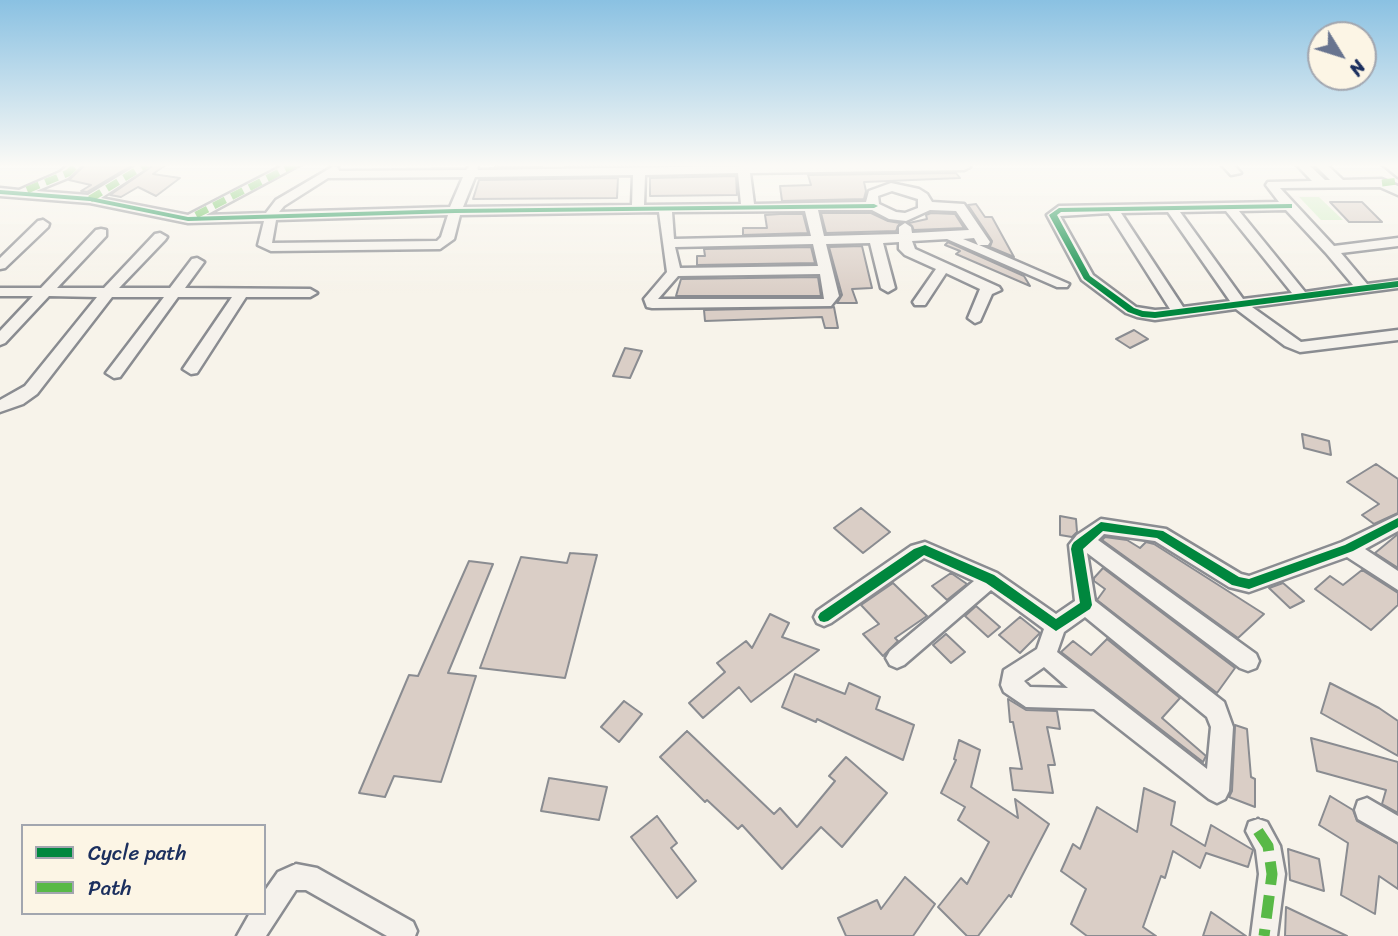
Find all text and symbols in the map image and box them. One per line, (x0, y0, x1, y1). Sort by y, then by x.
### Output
north arrow (1307, 21, 1377, 91)
text: N (1340, 53, 1374, 83)
legend (21, 824, 266, 915)
text: Cycle path (88, 834, 187, 872)
text: Path (88, 869, 131, 907)

